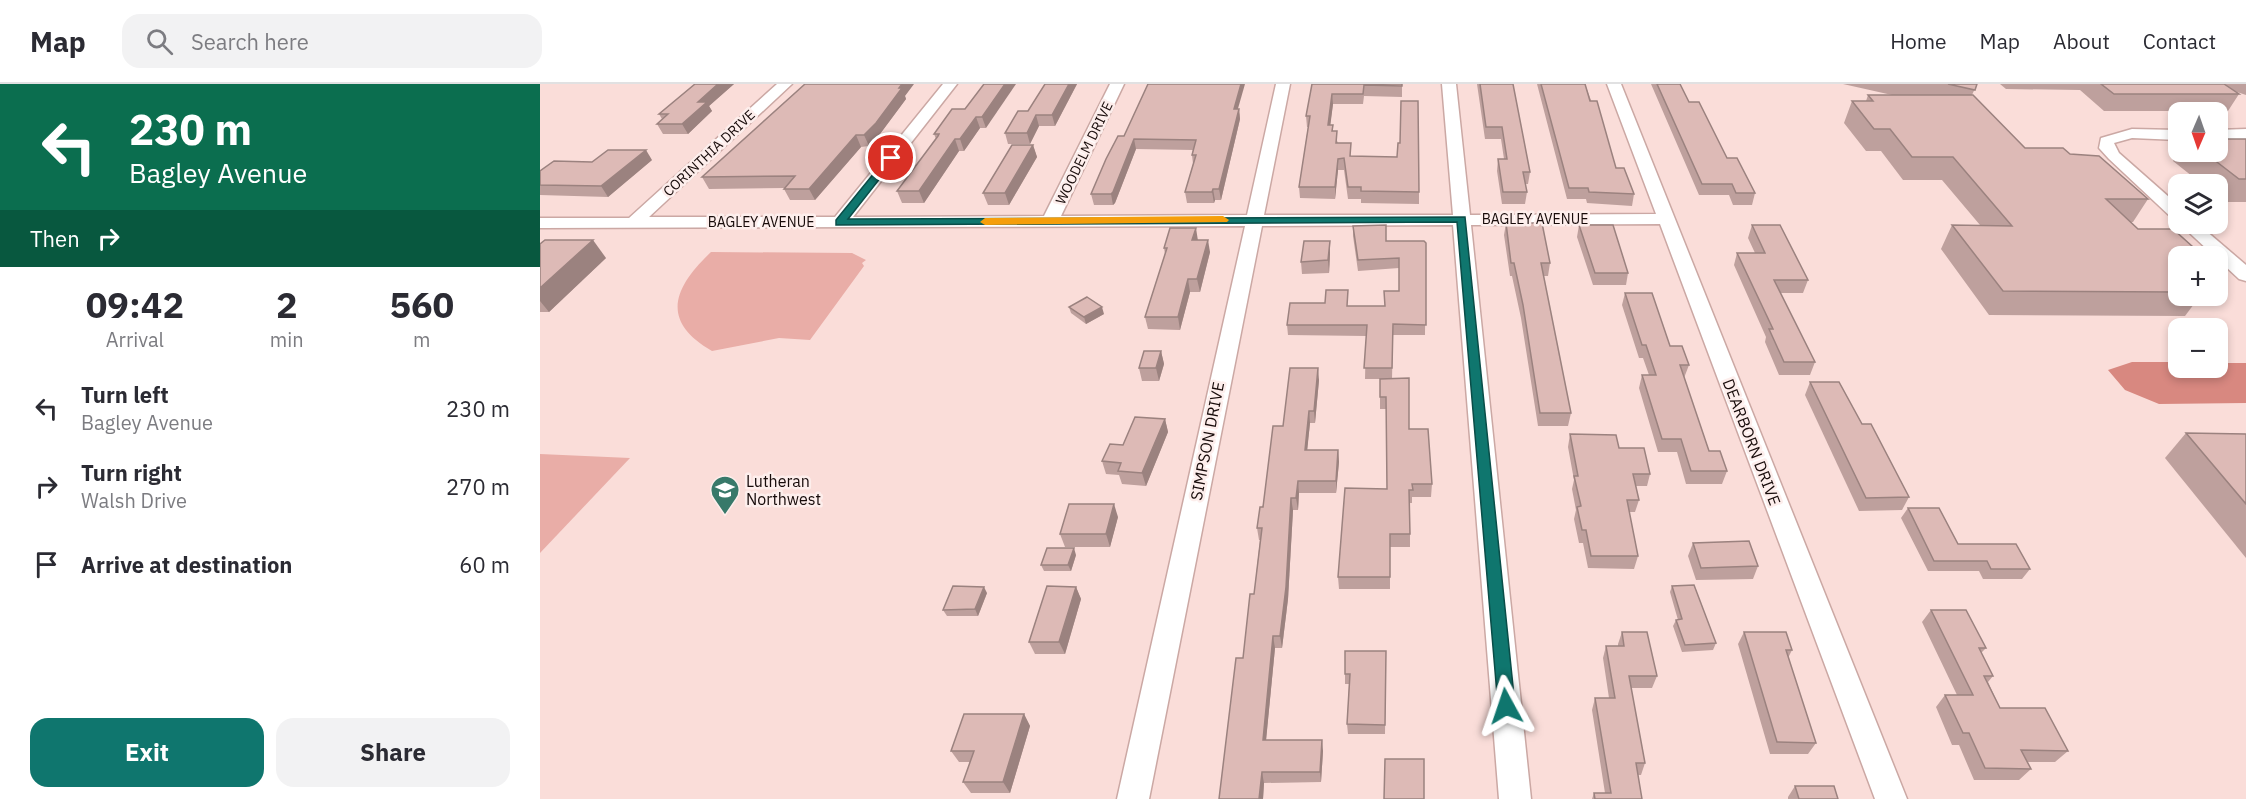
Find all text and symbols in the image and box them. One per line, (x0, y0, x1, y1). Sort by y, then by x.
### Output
search box (122, 14, 542, 68)
text: Map (30, 23, 86, 60)
icon: search (143, 25, 176, 58)
text: Search here (191, 27, 309, 56)
text: Home (1890, 27, 1947, 55)
text: Map (1980, 27, 2020, 55)
text: About (2053, 27, 2110, 55)
text: Contact (2143, 27, 2216, 55)
street label: WOODELM DRIVE (1051, 99, 1117, 207)
text: 230 m (129, 102, 252, 157)
north arrow (2168, 102, 2228, 162)
map controls (2168, 102, 2228, 378)
street label: CORINTHIA DRIVE (659, 106, 759, 200)
icon: left (30, 108, 108, 186)
pin (865, 132, 916, 183)
icon: arrive (874, 141, 907, 174)
text: Bagley Avenue (129, 155, 307, 190)
button: layers (2168, 174, 2228, 234)
street label: BAGLEY AVENUE (1482, 210, 1588, 228)
street label: BAGLEY AVENUE (708, 213, 814, 231)
icon: right (92, 222, 125, 255)
text: Then (30, 224, 80, 253)
button: + (2168, 246, 2228, 306)
text: 09:42 (86, 281, 184, 328)
text: 2 (276, 281, 298, 328)
text: 560 (389, 281, 454, 328)
button: − (2168, 318, 2228, 378)
text: Arrival (106, 326, 164, 353)
text: min (270, 326, 304, 353)
text: m (413, 326, 431, 353)
street label: DEARBORN DRIVE (1719, 376, 1785, 508)
text: Turn left (81, 380, 169, 409)
street label: SIMPSON DRIVE (1186, 380, 1228, 502)
icon: left (30, 392, 63, 425)
text: 230 m (446, 394, 510, 423)
text: Bagley Avenue (81, 409, 213, 436)
text: Turn right (81, 458, 182, 487)
icon: right (30, 470, 63, 503)
place label: Lutheran Northwest (746, 471, 821, 509)
text: 270 m (446, 472, 510, 501)
school or university icon: Lutheran Northwest (709, 474, 741, 516)
text: Walsh Drive (81, 487, 187, 514)
icon: arrive (30, 548, 63, 581)
text: Arrive at destination (81, 550, 292, 579)
text: 60 m (459, 550, 510, 579)
position arrow (1474, 674, 1538, 738)
button: Exit (30, 718, 264, 787)
button: Share (276, 718, 510, 787)

